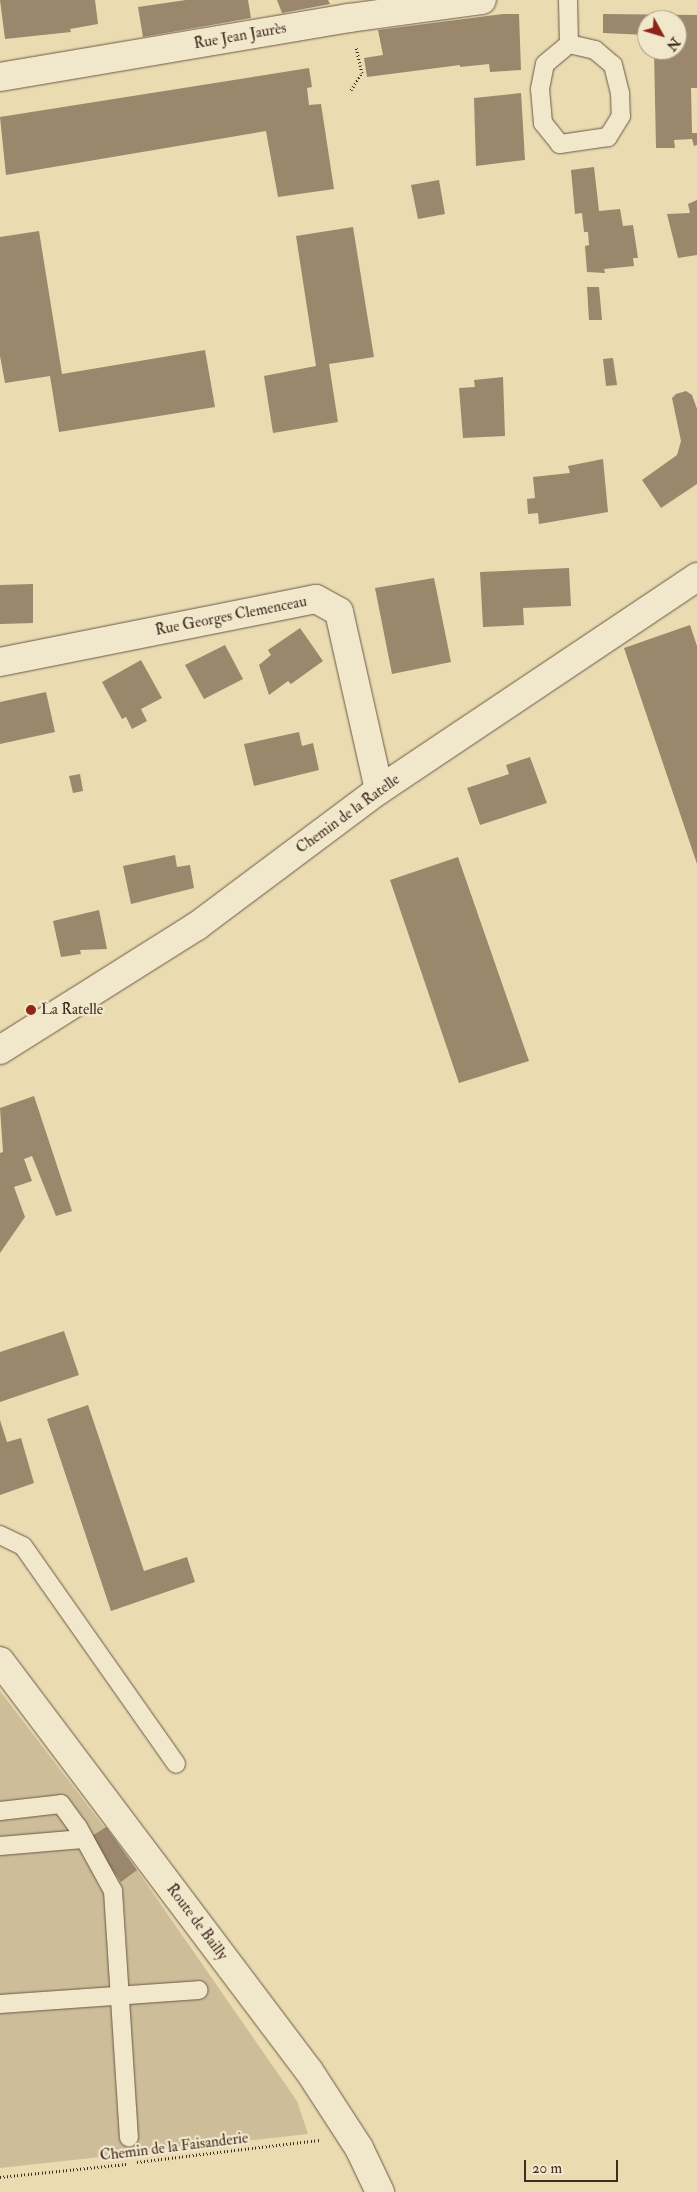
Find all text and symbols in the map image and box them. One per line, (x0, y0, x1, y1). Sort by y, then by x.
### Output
north arrow (637, 10, 687, 60)
street label: Rue Jean Jaurès (192, 19, 288, 53)
text: N (663, 34, 684, 54)
street label: Rue Georges Clemenceau (154, 592, 308, 640)
street label: Chemin de la Ratelle (293, 770, 403, 858)
place label: La Ratelle (41, 1001, 103, 1019)
marker: La Ratelle (25, 1004, 37, 1016)
street label: Route de Bailly (162, 1880, 232, 1964)
street label: Chemin de la Faisanderie (99, 2129, 249, 2165)
scale bar (527, 2150, 621, 2182)
text: 20 m (532, 2159, 562, 2178)

